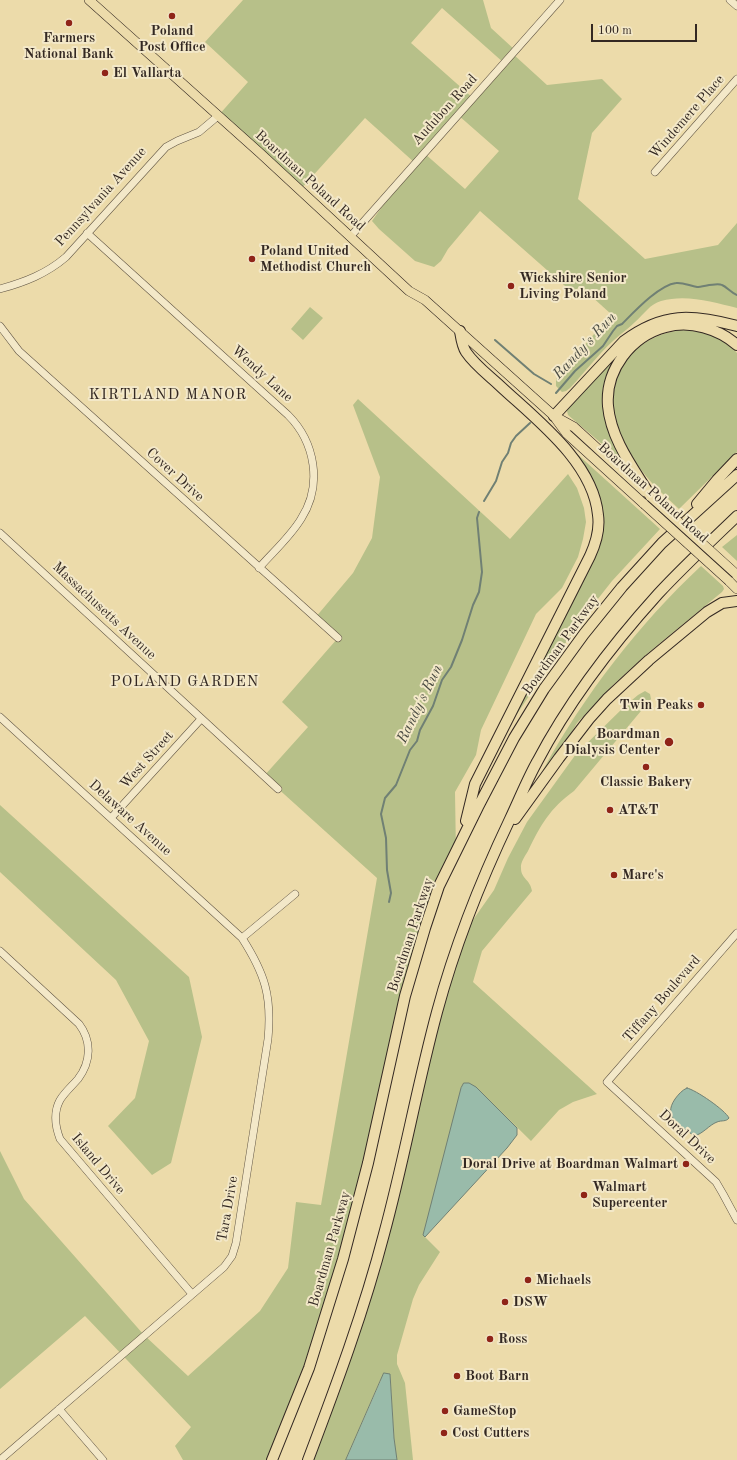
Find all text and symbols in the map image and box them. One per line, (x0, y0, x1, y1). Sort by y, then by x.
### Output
marker: Poland Post Office (167, 11, 177, 21)
scale bar (593, 16, 699, 42)
marker: Farmers National Bank (64, 18, 74, 28)
place label: Poland Post Office (138, 23, 206, 56)
text: 100 m (598, 25, 632, 37)
place label: Farmers National Bank (24, 30, 114, 62)
place label: El Vallarta (113, 65, 181, 81)
marker: El Vallarta (100, 68, 110, 78)
street label: Audubon Road (409, 71, 481, 149)
street label: Windemere Place (646, 72, 728, 162)
street label: Boardman Poland Road (251, 127, 369, 235)
street label: Pennsylvania Avenue (52, 144, 150, 250)
place label: Poland United Methodist Church (260, 243, 371, 276)
marker: Poland United Methodist Church (247, 254, 257, 264)
place label: Wickshire Senior Living Poland (519, 270, 627, 302)
marker: Wickshire Senior Living Poland (506, 281, 516, 291)
water label: Randy's Run (549, 309, 621, 383)
street label: Wendy Lane (228, 342, 296, 406)
district label: KIRTLAND MANOR (89, 386, 247, 404)
street label: Boardman Poland Road (594, 439, 712, 547)
street label: Cover Drive (143, 445, 207, 505)
street label: Massachusetts Avenue (49, 559, 159, 663)
street label: Boardman Parkway (519, 592, 603, 698)
water label: Randy's Run (393, 662, 447, 746)
district label: POLAND GARDEN (111, 673, 259, 691)
place label: Twin Peaks (620, 697, 693, 713)
marker: Twin Peaks (696, 700, 706, 710)
place label: Boardman Dialysis Center (565, 726, 660, 758)
street label: West Street (117, 728, 177, 792)
marker: Boardman Dialysis Center (663, 736, 675, 748)
marker: Classic Bakery (641, 762, 651, 772)
place label: Classic Bakery (600, 774, 692, 790)
street label: Delaware Avenue (85, 776, 175, 860)
place label: AT&T (618, 802, 659, 818)
marker: AT&T (605, 805, 615, 815)
place label: Marc's (622, 867, 664, 883)
marker: Marc's (609, 870, 619, 880)
street label: Boardman Parkway (385, 876, 437, 994)
street label: Tiffany Boulevard (620, 952, 704, 1046)
street label: Doral Drive (655, 1106, 719, 1168)
street label: Island Drive (68, 1130, 128, 1198)
place label: Doral Drive at Boardman Walmart (462, 1156, 678, 1172)
marker: Doral Drive at Boardman Walmart (681, 1159, 691, 1169)
street label: Tara Drive (214, 1175, 242, 1243)
place label: Walmart Supercenter (592, 1179, 667, 1212)
street label: Boardman Parkway (305, 1189, 355, 1309)
marker: Walmart Supercenter (579, 1190, 589, 1200)
place label: Michaels (536, 1272, 591, 1288)
marker: Michaels (523, 1275, 533, 1285)
place label: DSW (513, 1294, 548, 1310)
marker: DSW (500, 1297, 510, 1307)
place label: Ross (498, 1331, 527, 1347)
marker: Ross (485, 1334, 495, 1344)
place label: Boot Barn (465, 1368, 529, 1384)
marker: Boot Barn (452, 1371, 462, 1381)
place label: GameStop (453, 1403, 516, 1419)
marker: GameStop (440, 1406, 450, 1416)
place label: Cost Cutters (452, 1425, 529, 1441)
marker: Cost Cutters (439, 1428, 449, 1438)

